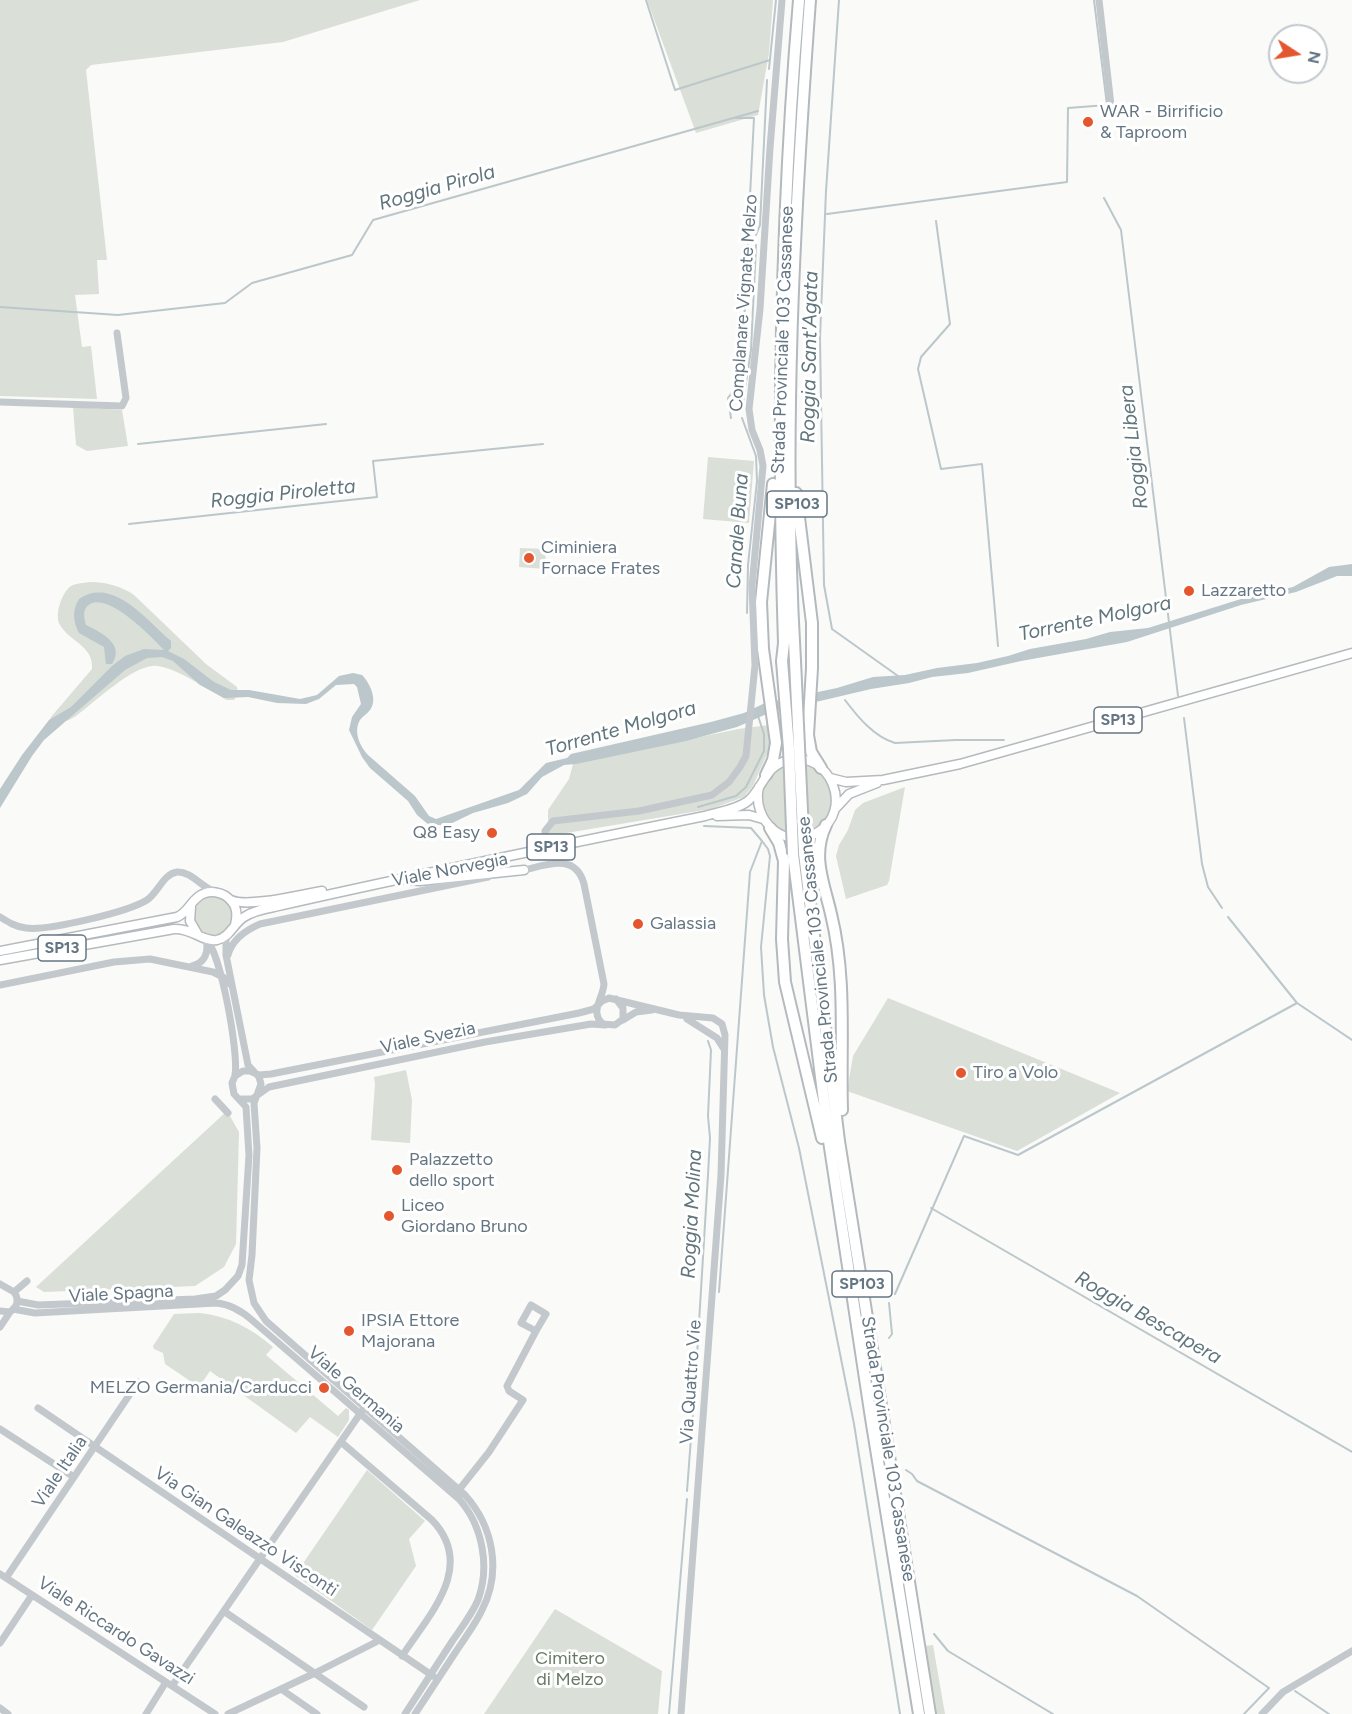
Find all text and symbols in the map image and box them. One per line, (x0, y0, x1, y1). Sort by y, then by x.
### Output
north arrow (1268, 24, 1328, 84)
text: N (1304, 49, 1325, 65)
place label: WAR - Birrificio & Taproom (1100, 101, 1223, 144)
marker: WAR - Birrificio & Taproom (1081, 115, 1095, 129)
water label: Roggia Pirola (376, 160, 498, 216)
street label: Complanare Vignate Melzo (726, 194, 762, 412)
street label: Strada Provinciale 103 Cassanese (768, 206, 798, 474)
water label: Roggia Sant'Agata (796, 271, 824, 443)
water label: Roggia Libera (1114, 383, 1154, 511)
water label: Canale Buna (722, 472, 754, 590)
water label: Roggia Piroletta (209, 474, 357, 514)
road number: SP103 (767, 491, 827, 517)
place label: Ciminiera Fornace Frates (541, 537, 660, 580)
marker: Ciminiera Fornace Frates (522, 551, 536, 565)
place label: Lazzaretto (1201, 580, 1286, 602)
marker: Lazzaretto (1182, 584, 1196, 598)
water label: Torrente Molgora (1016, 591, 1174, 647)
water label: Torrente Molgora (543, 696, 699, 762)
road number: SP13 (1094, 707, 1142, 733)
street label: Strada Provinciale 103 Cassanese (793, 815, 843, 1085)
place label: Q8 Easy (413, 822, 480, 844)
marker: Q8 Easy (485, 826, 499, 840)
road number: SP13 (527, 834, 575, 860)
street label: Viale Norvegia (390, 848, 510, 892)
place label: Galassia (650, 913, 716, 935)
marker: Galassia (631, 917, 645, 931)
road number: SP13 (38, 935, 86, 961)
street label: Viale Svezia (379, 1017, 477, 1059)
place label: Tiro a Volo (973, 1062, 1058, 1084)
marker: Tiro a Volo (954, 1066, 968, 1080)
place label: Palazzetto dello sport (409, 1149, 495, 1192)
water label: Roggia Molina (677, 1149, 707, 1279)
marker: Palazzetto dello sport (390, 1163, 404, 1177)
place label: Liceo Giordano Bruno (401, 1195, 528, 1238)
marker: Liceo Giordano Bruno (382, 1209, 396, 1223)
water label: Roggia Bescapera (1070, 1266, 1226, 1370)
road number: SP103 (832, 1271, 892, 1297)
street label: Viale Spagna (68, 1280, 174, 1308)
place label: IPSIA Ettore Majorana (361, 1310, 459, 1352)
street label: Strada Provinciale 103 Cassanese (856, 1315, 920, 1583)
street label: Via Quattro Vie (676, 1319, 706, 1445)
marker: IPSIA Ettore Majorana (342, 1324, 356, 1338)
street label: Viale Germania (303, 1342, 409, 1438)
place label: MELZO Germania/Carducci (90, 1377, 312, 1399)
marker: MELZO Germania/Carducci (317, 1381, 331, 1395)
street label: Viale Italia (28, 1432, 92, 1512)
street label: Via Gian Galeazzo Visconti (150, 1463, 342, 1601)
street label: Viale Riccardo Gavazzi (34, 1572, 198, 1690)
park label: Cimitero di Melzo (535, 1648, 605, 1690)

